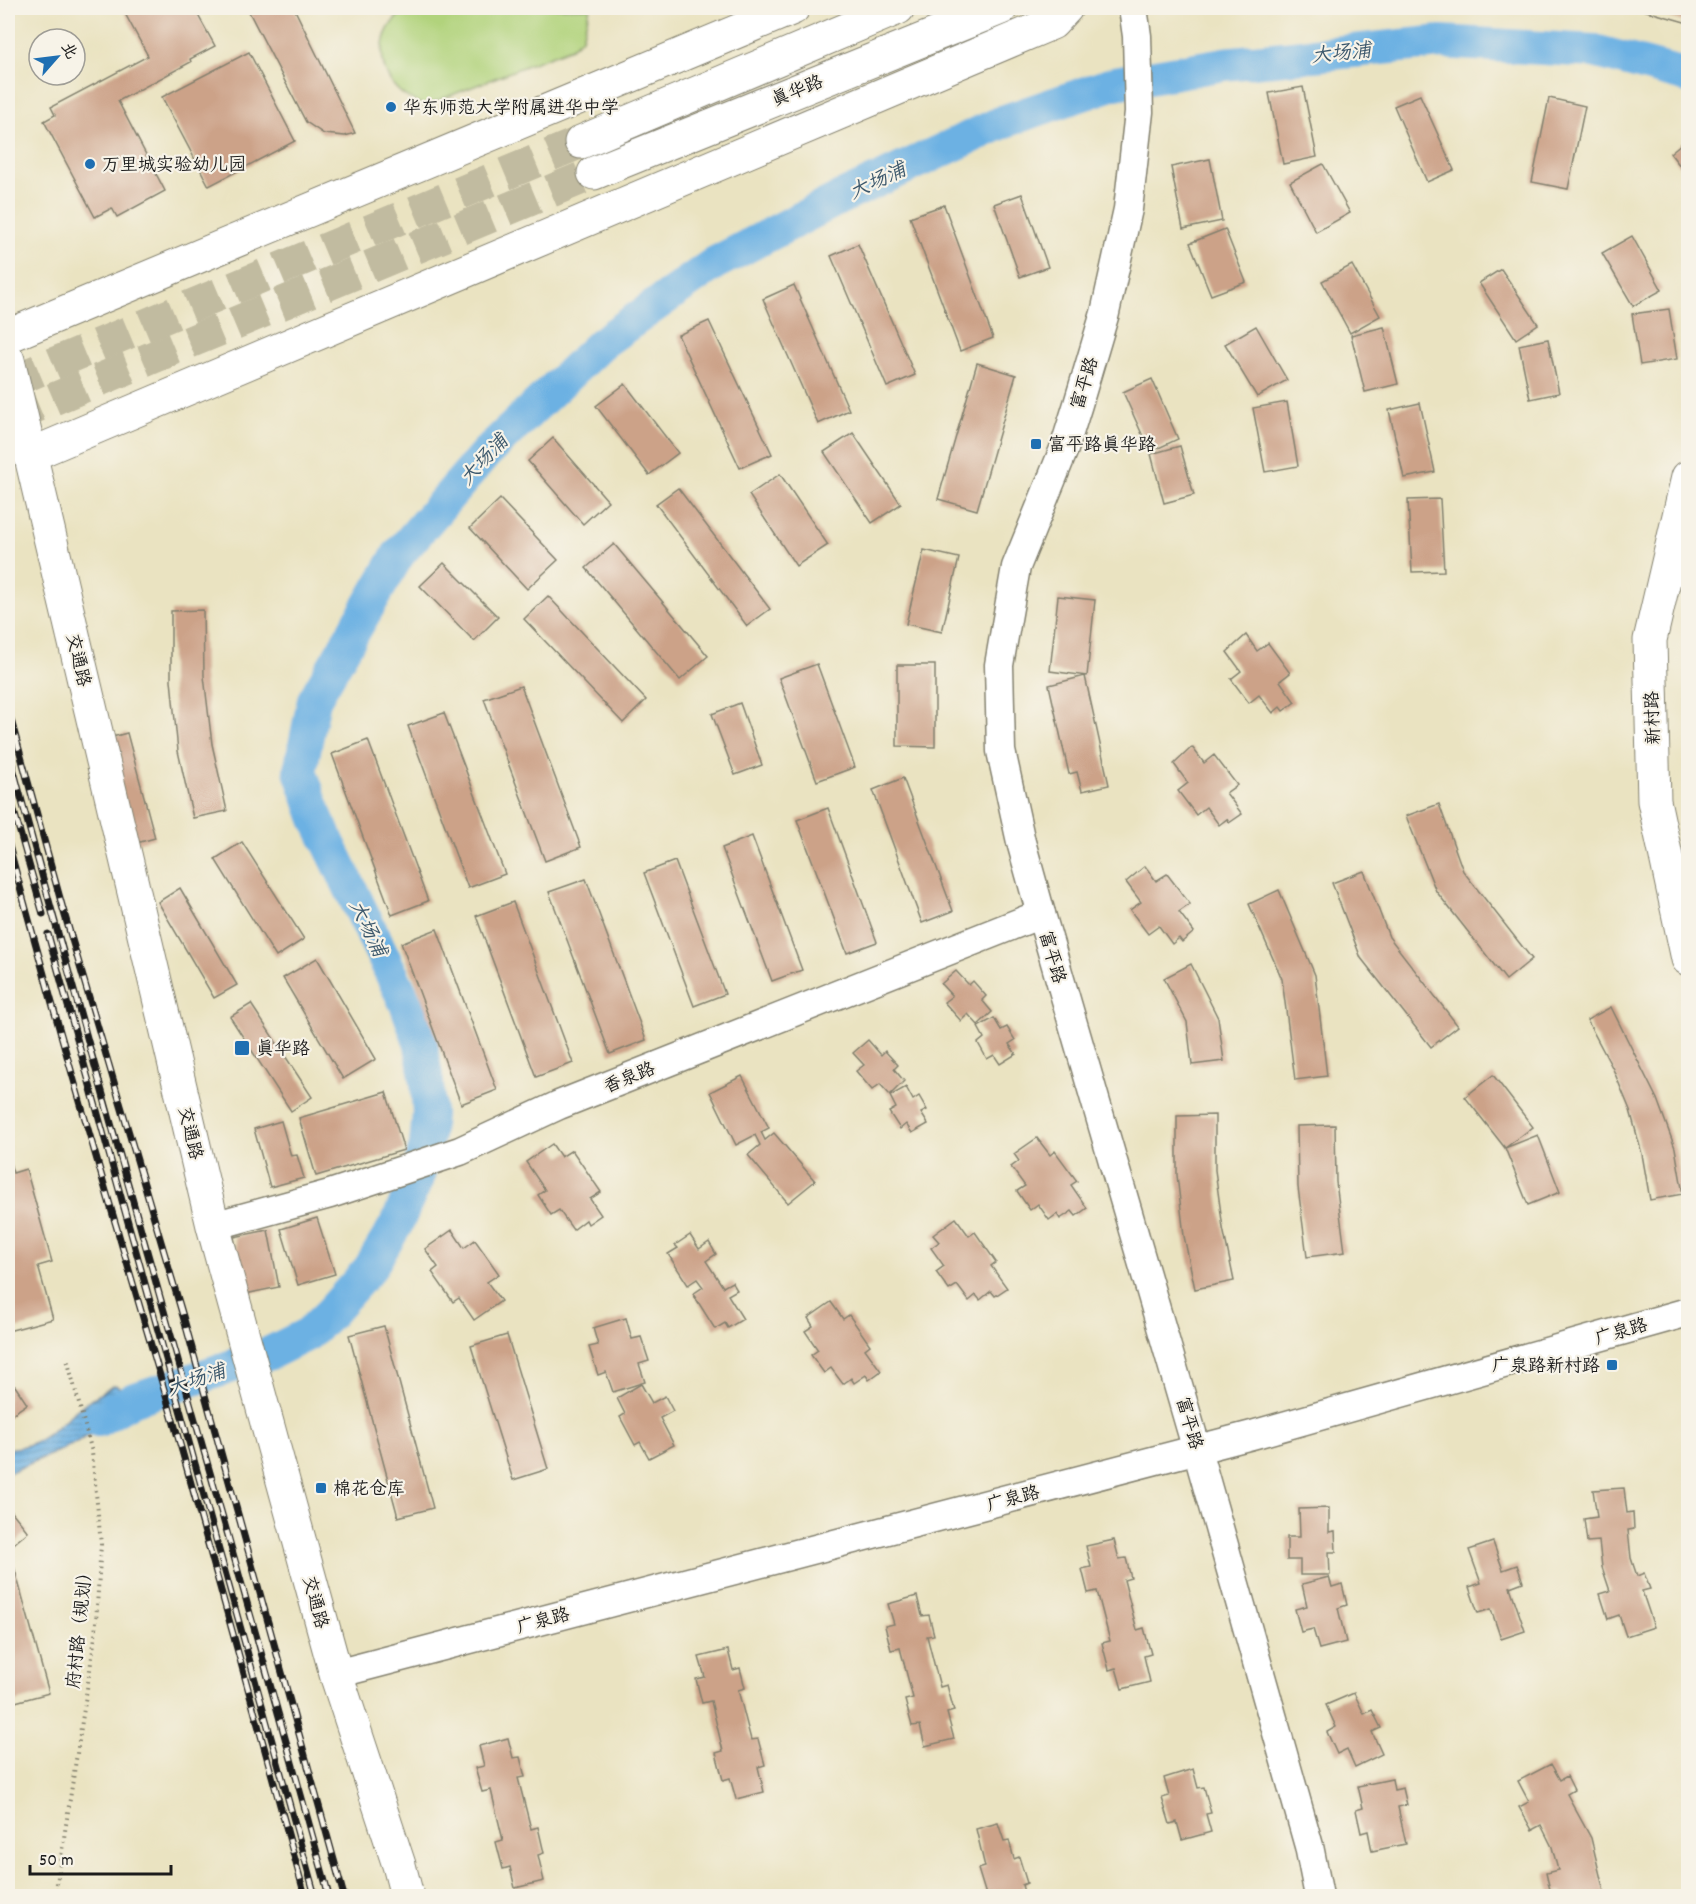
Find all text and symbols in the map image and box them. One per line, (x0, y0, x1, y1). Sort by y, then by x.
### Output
north arrow (27, 27, 87, 87)
water label: 大场浦 (1310, 38, 1376, 72)
text: 北 (54, 39, 82, 64)
street label: 真华路 (768, 71, 828, 114)
place label: 华东师范大学附属进华中学 (403, 97, 619, 122)
marker: 华东师范大学附属进华中学 (384, 100, 398, 114)
place label: 万里城实验幼儿园 (102, 154, 246, 179)
water label: 大场浦 (845, 156, 914, 208)
marker: 万里城实验幼儿园 (83, 157, 97, 171)
street label: 富平路 (1067, 354, 1106, 413)
water label: 大场浦 (454, 427, 518, 493)
place label: 富平路真华路 (1048, 434, 1156, 459)
marker: 富平路真华路 (1029, 437, 1043, 451)
street label: 交通路 (58, 631, 95, 690)
street label: 新村路 (1641, 690, 1668, 745)
water label: 大场浦 (341, 896, 393, 965)
street label: 富平路 (1031, 928, 1070, 987)
place label: 真华路 (256, 1038, 310, 1063)
marker: 真华路 (233, 1039, 251, 1057)
street label: 香泉路 (600, 1058, 660, 1101)
street label: 交通路 (170, 1104, 207, 1163)
street label: 广泉路 (1592, 1314, 1651, 1353)
place label: 广泉路新村路 (1492, 1355, 1600, 1380)
water label: 大场浦 (164, 1358, 233, 1405)
marker: 广泉路新村路 (1605, 1358, 1619, 1372)
street label: 富平路 (1168, 1394, 1207, 1453)
place label: 棉花仓库 (333, 1478, 405, 1503)
marker: 棉花仓库 (314, 1481, 328, 1495)
street label: 广泉路 (984, 1481, 1043, 1519)
street label: 府村路（规划） (62, 1562, 101, 1690)
street label: 交通路 (295, 1573, 333, 1632)
street label: 广泉路 (514, 1603, 573, 1641)
scale bar (30, 1838, 171, 1876)
text: 50 m (39, 1849, 74, 1874)

